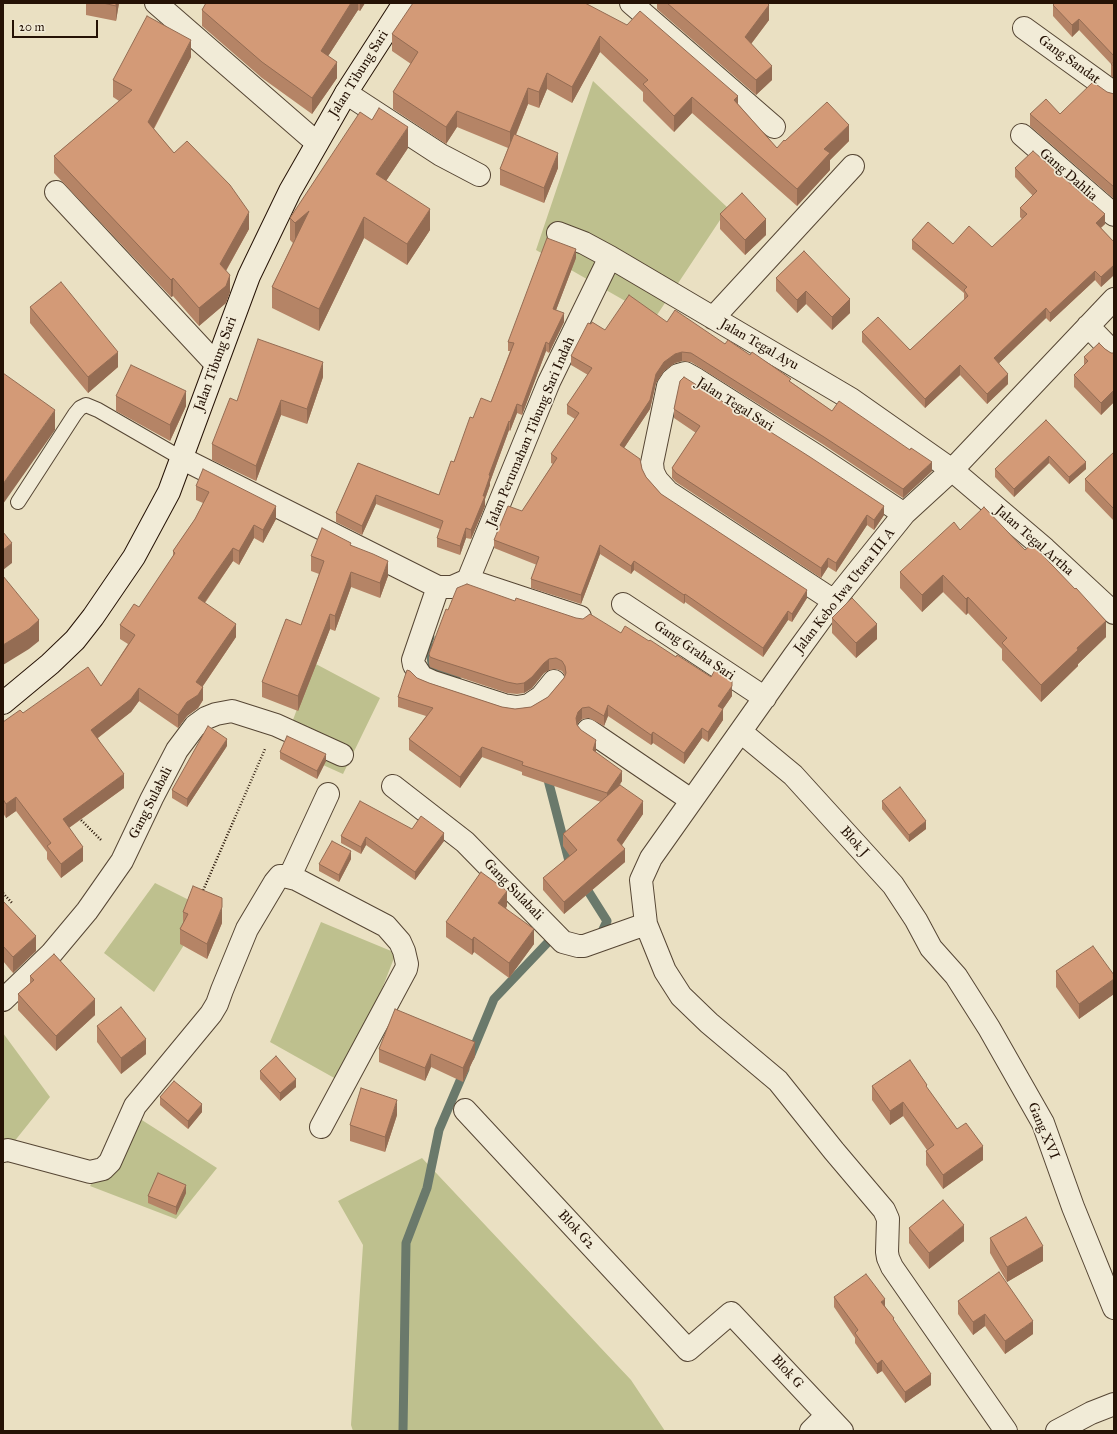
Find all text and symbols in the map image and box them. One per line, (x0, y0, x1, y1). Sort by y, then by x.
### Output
scale bar (14, 12, 100, 38)
text: 20 m (19, 20, 45, 34)
street label: Jalan Tibung Sari (326, 27, 392, 121)
street label: Gang Sandat (1035, 32, 1103, 88)
street label: Gang Dahlia (1035, 145, 1101, 205)
street label: Jalan Tibung Sari (191, 314, 241, 414)
street label: Jalan Tegal Ayu (717, 316, 801, 374)
street label: Jalan Perumahan Tibung Sari Indah (483, 334, 579, 530)
street label: Jalan Tegal Sari (693, 375, 777, 435)
street label: Jalan Tegal Artha (991, 502, 1077, 580)
street label: Jalan Kebo Iwa Utara III A (791, 525, 899, 657)
street label: Gang Graha Sari (650, 618, 738, 684)
street label: Gang Sulabali (126, 764, 176, 842)
street label: Blok J (836, 823, 872, 861)
street label: Gang Sulabali (480, 856, 546, 924)
street label: Gang XVI (1024, 1100, 1062, 1162)
street label: Blok G2 (554, 1207, 598, 1253)
street label: Blok G (767, 1352, 807, 1392)

